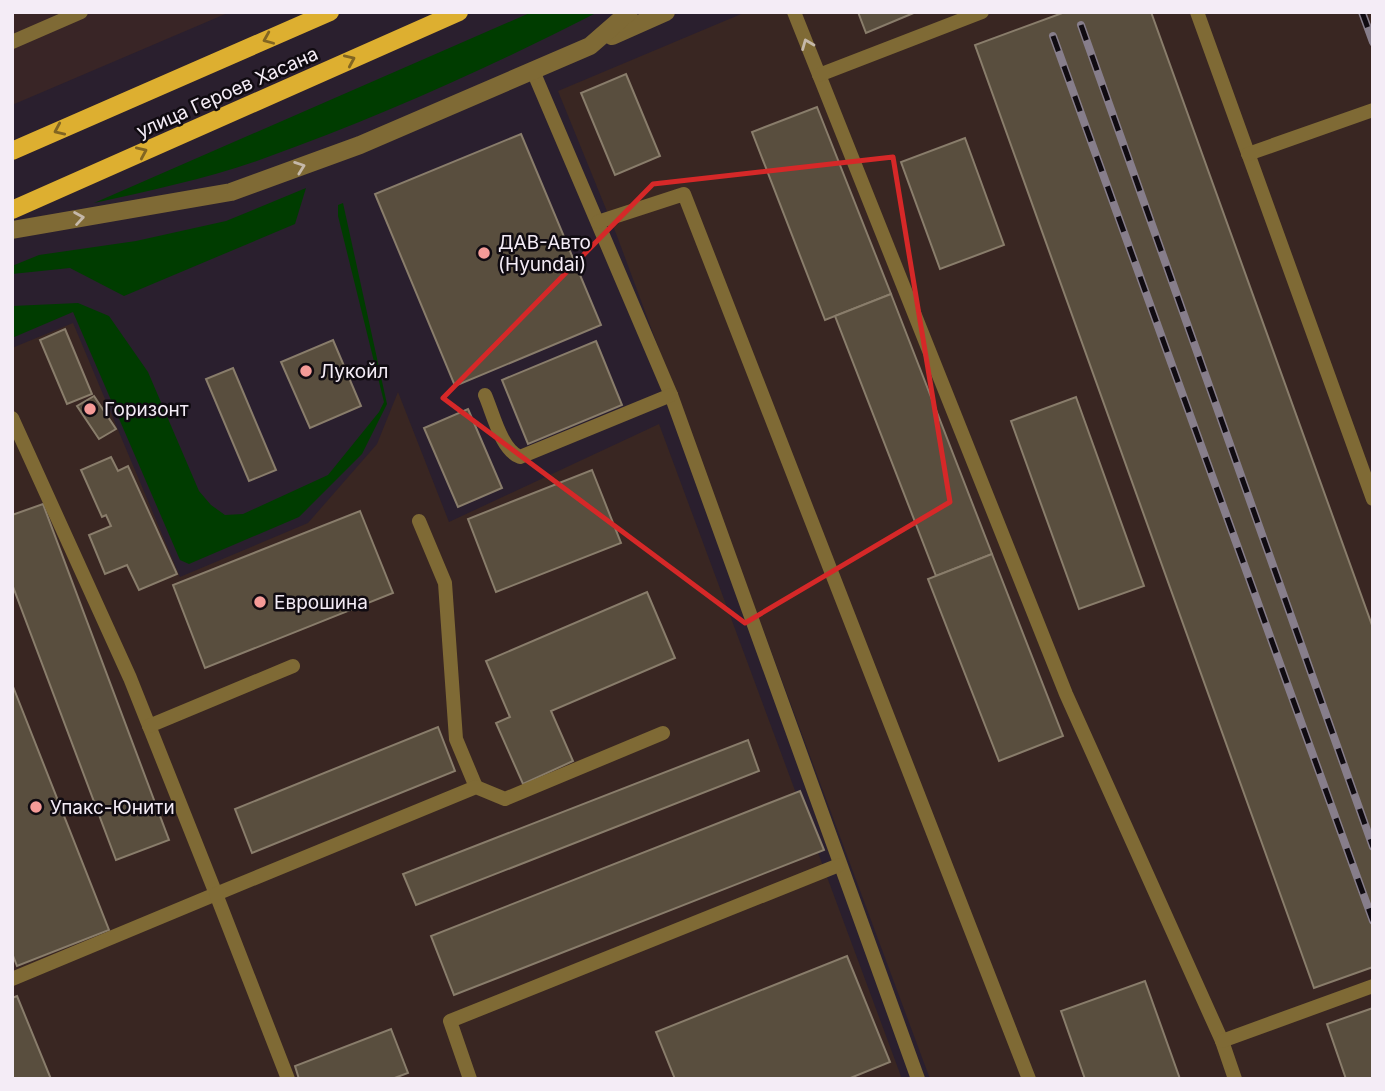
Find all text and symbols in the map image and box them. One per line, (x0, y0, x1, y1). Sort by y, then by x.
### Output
one-way arrow (263, 31, 275, 45)
one-way arrow (801, 38, 815, 50)
street label: улица Героев Хасана (133, 42, 322, 143)
one-way arrow (343, 54, 355, 68)
one-way arrow (54, 122, 66, 136)
one-way arrow (135, 146, 147, 160)
one-way arrow (294, 161, 306, 175)
one-way arrow (74, 211, 85, 226)
place label: ДАВ-Авто (Hyundai) (498, 231, 591, 276)
marker: ДАВ-Авто (Hyundai) (476, 245, 492, 261)
place label: Лукойл (320, 360, 388, 383)
marker: Лукойл (298, 363, 314, 379)
place label: Горизонт (104, 398, 189, 421)
marker: Горизонт (82, 401, 98, 417)
place label: Еврошина (274, 591, 368, 614)
marker: Еврошина (252, 594, 268, 610)
place label: Упакс-Юнити (50, 796, 175, 819)
marker: Упакс-Юнити (28, 799, 44, 815)

